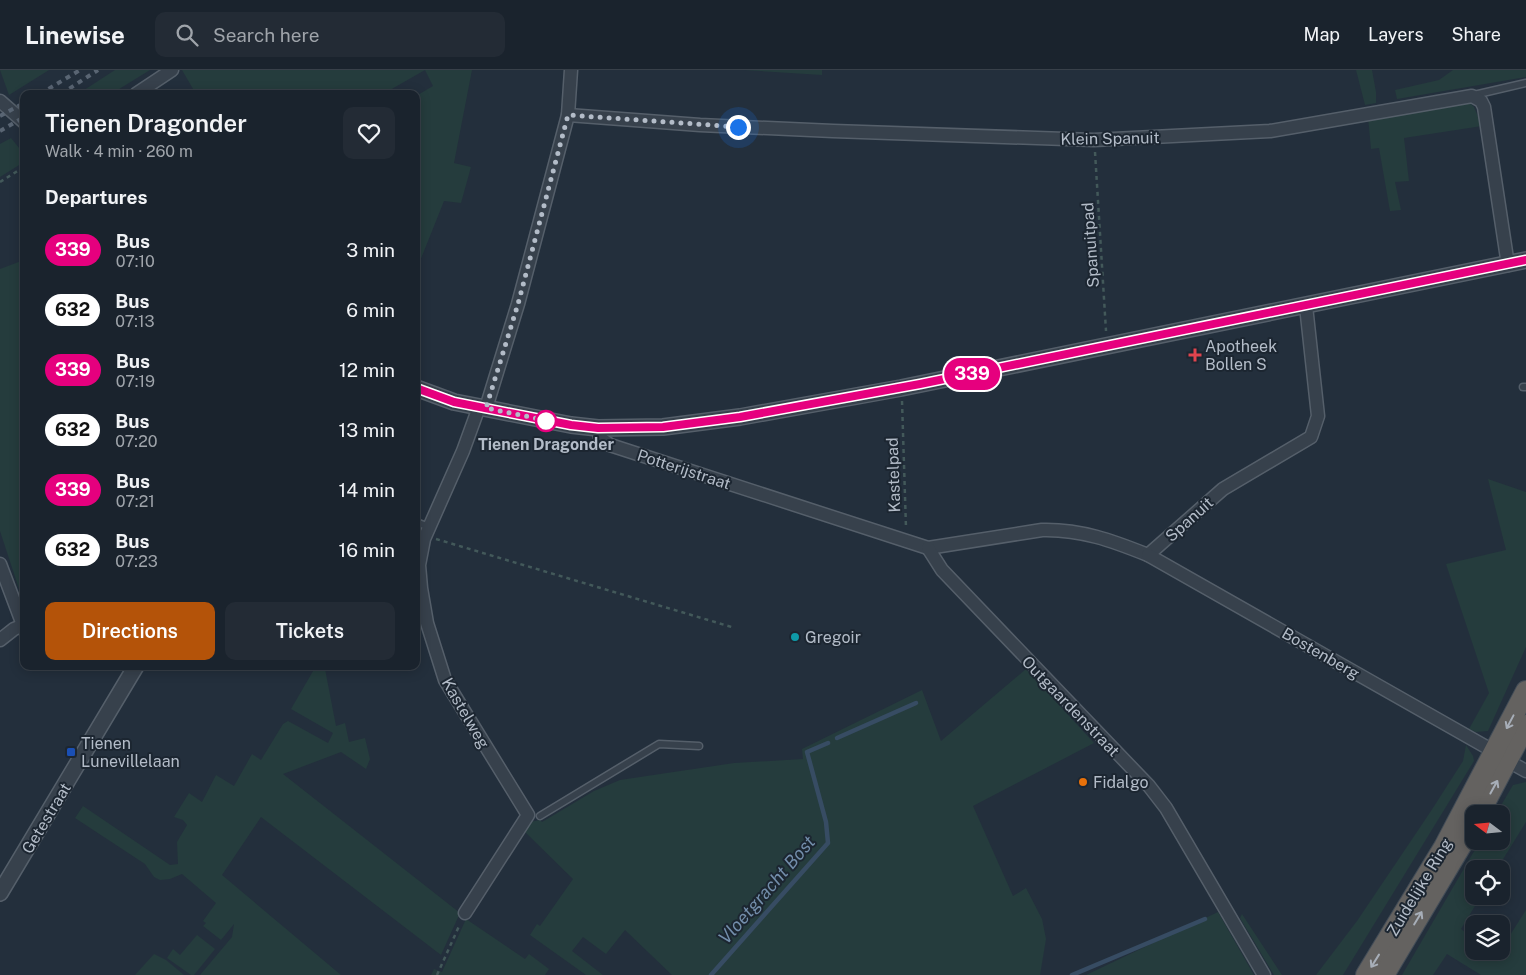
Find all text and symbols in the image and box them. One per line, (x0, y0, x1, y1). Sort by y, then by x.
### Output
search box (155, 12, 505, 57)
text: Linewise (25, 21, 125, 49)
icon: search (173, 21, 201, 49)
text: Search here (213, 24, 320, 46)
text: Map (1304, 24, 1340, 45)
text: Layers (1368, 24, 1424, 45)
text: Share (1452, 24, 1501, 45)
button: heart (343, 107, 395, 159)
text: Tienen Dragonder (45, 109, 247, 137)
your location (726, 115, 751, 140)
street label: Klein Spanuit (1060, 128, 1160, 149)
text: Walk · 4 min · 260 m (45, 142, 193, 161)
text: Departures (45, 186, 148, 208)
street label: Spanuitpad (1078, 202, 1103, 288)
text: Bus (116, 230, 150, 252)
text: 339 (55, 239, 91, 260)
text: 3 min (346, 239, 395, 261)
text: 07:10 (116, 252, 155, 271)
text: Bus (115, 290, 150, 312)
text: 632 (55, 299, 90, 320)
text: 6 min (346, 299, 395, 321)
text: 07:13 (115, 312, 155, 331)
place label: Apotheek Bollen S (1205, 337, 1277, 374)
marker: Apotheek Bollen S (1189, 349, 1201, 361)
text: Bus (116, 350, 150, 372)
line badge: 339 (943, 358, 1001, 390)
text: 339 (55, 359, 91, 380)
text: 12 min (339, 359, 395, 381)
text: 339 (954, 363, 990, 384)
text: 07:19 (116, 372, 155, 391)
text: Bus (115, 410, 150, 432)
marker: Tienen Dragonder (535, 410, 557, 432)
text: 632 (55, 419, 90, 440)
text: 13 min (338, 419, 395, 441)
text: 07:20 (115, 432, 158, 451)
place label: Tienen Dragonder (478, 435, 615, 454)
street label: Kastelpad (883, 437, 904, 513)
street label: Potterijstraat (635, 445, 733, 494)
text: Bus (116, 470, 150, 492)
text: 339 (55, 479, 91, 500)
text: 14 min (338, 479, 395, 501)
text: 07:21 (116, 492, 155, 511)
street label: Spanuit (1161, 493, 1217, 546)
text: Bus (115, 530, 150, 552)
text: 632 (55, 539, 90, 560)
text: 16 min (339, 539, 395, 561)
text: 07:23 (115, 552, 158, 571)
button: Directions (45, 602, 215, 660)
button: Tickets (225, 602, 395, 660)
street label: Bostenberg (1279, 624, 1363, 683)
place label: Gregoir (805, 628, 861, 647)
marker: Gregoir (789, 631, 801, 643)
street label: Outgaardenstraat (1018, 652, 1123, 761)
street label: Kastelweg (438, 675, 493, 752)
one-way arrow (1505, 714, 1515, 728)
place label: Tienen Lunevillelaan (81, 734, 180, 771)
marker: Tienen Lunevillelaan (65, 746, 77, 758)
place label: Fidalgo (1093, 773, 1149, 792)
marker: Fidalgo (1077, 776, 1089, 788)
street label: Getestraat (18, 779, 75, 857)
one-way arrow (1489, 781, 1499, 795)
north arrow (1465, 805, 1510, 850)
map controls (1465, 805, 1510, 960)
water label: Vloetgracht Bost (714, 831, 819, 948)
street label: Zuidelijke Ring (1383, 835, 1456, 940)
button: locate (1465, 860, 1510, 905)
one-way arrow (1414, 912, 1424, 926)
button: layers (1465, 915, 1510, 960)
one-way arrow (1369, 954, 1380, 968)

